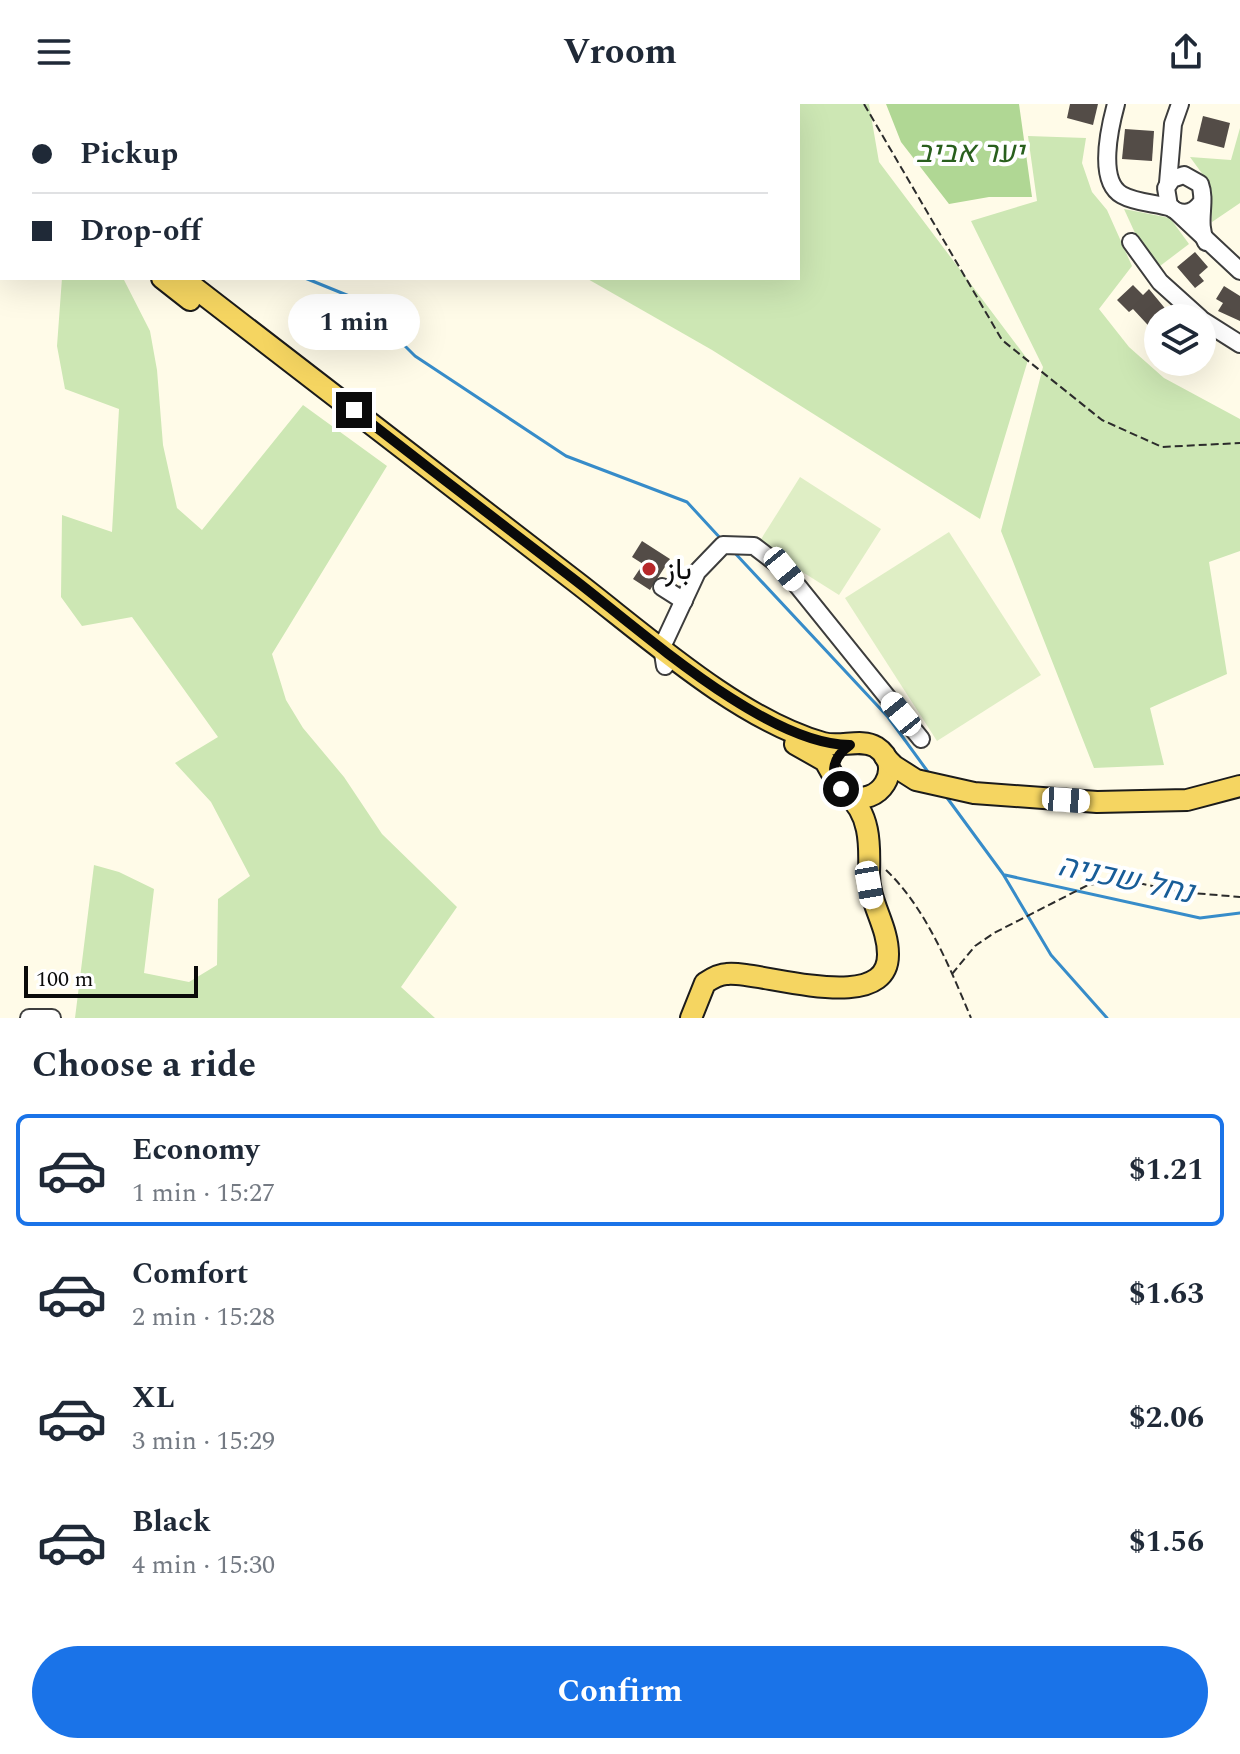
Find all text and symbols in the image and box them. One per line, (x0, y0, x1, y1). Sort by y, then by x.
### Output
text: Vroom (563, 25, 677, 80)
icon: menu (32, 30, 76, 74)
icon: share (1164, 30, 1208, 74)
park label: יער אביב (916, 130, 1026, 176)
text: Pickup (80, 131, 178, 177)
text: Drop-off (80, 208, 201, 254)
callout: 1 min (288, 294, 420, 350)
text: 1 min (319, 302, 389, 342)
map controls (1144, 304, 1216, 376)
button: layers (1144, 304, 1216, 376)
route end (336, 392, 372, 428)
car (760, 543, 808, 595)
place label: باز (664, 547, 692, 593)
marker: باز (640, 560, 658, 578)
car (877, 688, 925, 740)
route start (823, 771, 859, 807)
car (1041, 786, 1091, 814)
water label: נחל שכניה (1053, 841, 1200, 918)
car (853, 859, 885, 911)
scale bar (24, 962, 198, 998)
text: 100 m (36, 963, 93, 996)
text: Choose a ride (32, 1038, 256, 1093)
text: Economy (132, 1127, 259, 1173)
icon: car (36, 1134, 108, 1206)
text: $1.21 (1129, 1147, 1204, 1193)
text: 1 min · 15:27 (132, 1173, 275, 1213)
text: Comfort (132, 1251, 248, 1297)
icon: car (36, 1258, 108, 1330)
text: $1.63 (1129, 1271, 1204, 1317)
text: 2 min · 15:28 (132, 1297, 275, 1337)
text: XL (132, 1375, 175, 1421)
icon: car (36, 1382, 108, 1454)
text: $2.06 (1129, 1395, 1204, 1441)
text: 3 min · 15:29 (132, 1421, 275, 1461)
text: Black (132, 1499, 211, 1545)
icon: car (36, 1506, 108, 1578)
text: $1.56 (1129, 1519, 1204, 1565)
text: 4 min · 15:30 (132, 1545, 275, 1585)
button: Confirm (32, 1646, 1208, 1738)

